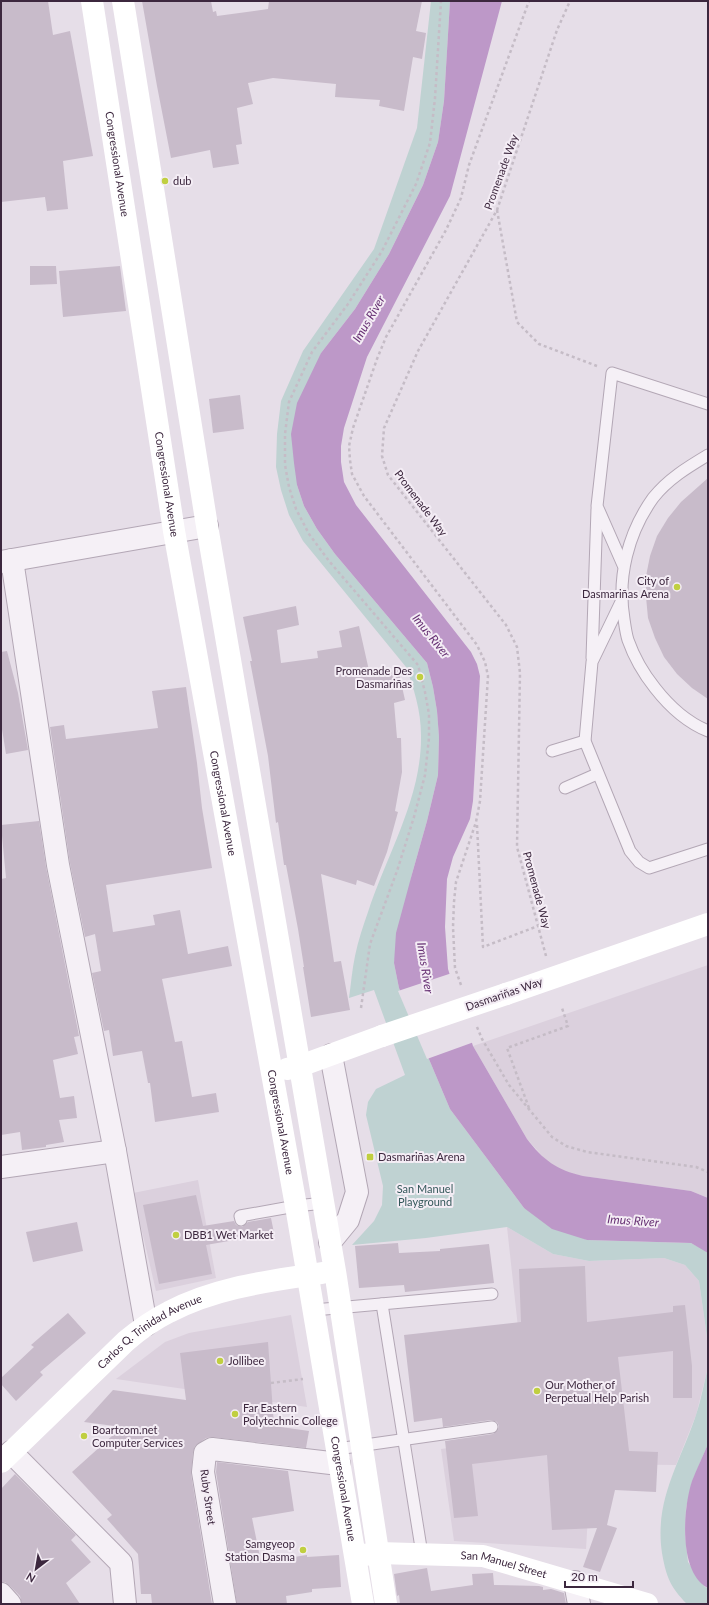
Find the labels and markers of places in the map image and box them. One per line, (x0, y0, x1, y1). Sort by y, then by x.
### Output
place label: dub (173, 174, 191, 187)
marker: dub (160, 176, 170, 186)
place label: City of Dasmariñas Arena (582, 574, 669, 600)
marker: City of Dasmariñas Arena (672, 582, 682, 592)
place label: Promenade Des Dasmariñas (335, 664, 412, 690)
marker: Promenade Des Dasmariñas (415, 672, 425, 682)
place label: Dasmariñas Arena (378, 1150, 465, 1163)
marker: Dasmariñas Arena (365, 1152, 375, 1162)
place label: DBB1 Wet Market (184, 1228, 273, 1241)
marker: DBB1 Wet Market (171, 1230, 181, 1240)
place label: Jollibee (228, 1354, 264, 1367)
marker: Jollibee (215, 1356, 225, 1366)
place label: Our Mother of Perpetual Help Parish (545, 1378, 649, 1404)
marker: Our Mother of Perpetual Help Parish (532, 1386, 542, 1396)
place label: Far Eastern Polytechnic College (243, 1401, 338, 1427)
marker: Far Eastern Polytechnic College (230, 1409, 240, 1419)
place label: Boartcom.net Computer Services (92, 1423, 183, 1449)
marker: Boartcom.net Computer Services (79, 1431, 89, 1441)
place label: Samgyeop Station Dasma (225, 1537, 295, 1563)
marker: Samgyeop Station Dasma (298, 1545, 308, 1555)

